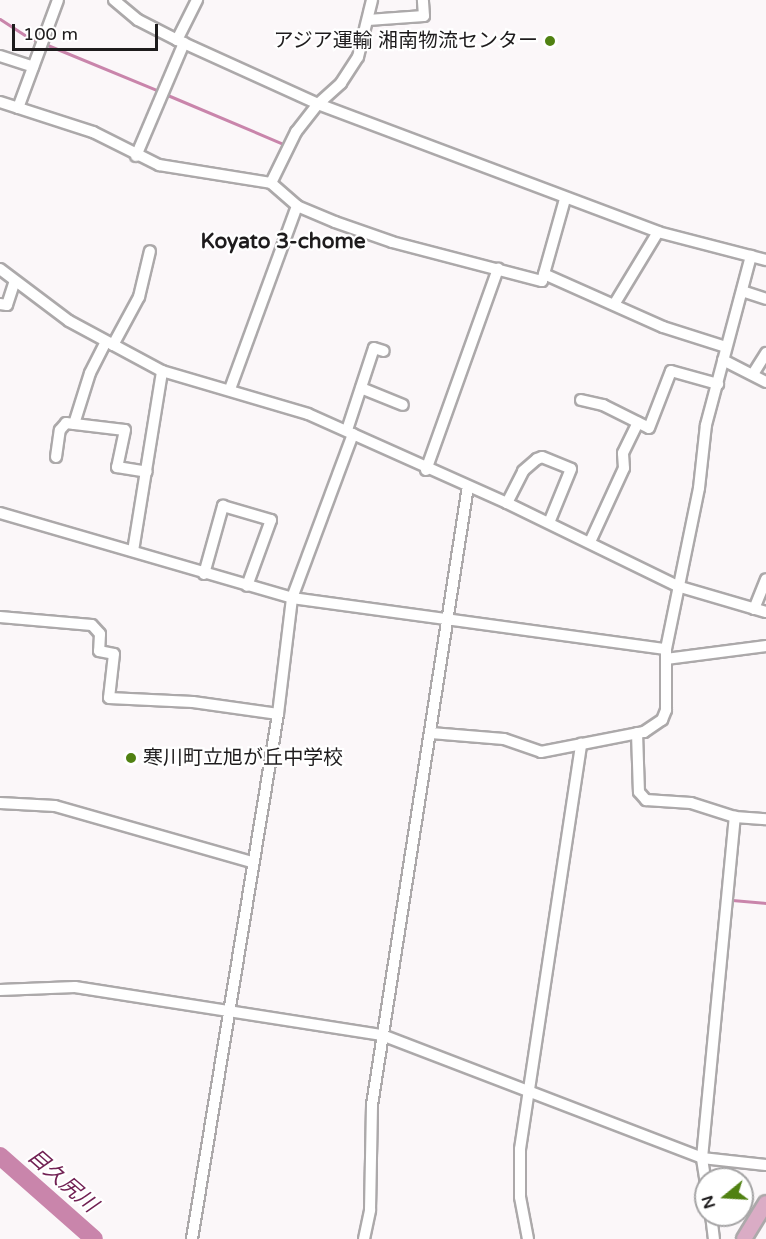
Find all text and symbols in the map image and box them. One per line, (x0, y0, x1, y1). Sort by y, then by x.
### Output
scale bar (15, 12, 160, 50)
text: 100 m (23, 23, 78, 45)
place label: アジア運輸 湘南物流センター (273, 29, 538, 53)
marker: アジア運輸 湘南物流センター (543, 34, 557, 48)
district label: Koyato 3-chome (200, 229, 366, 255)
place label: 寒川町立旭が丘中学校 (143, 746, 343, 770)
marker: 寒川町立旭が丘中学校 (124, 751, 138, 765)
water label: 目久尻川 (22, 1144, 102, 1218)
north arrow (694, 1167, 754, 1227)
text: N (697, 1193, 720, 1211)

